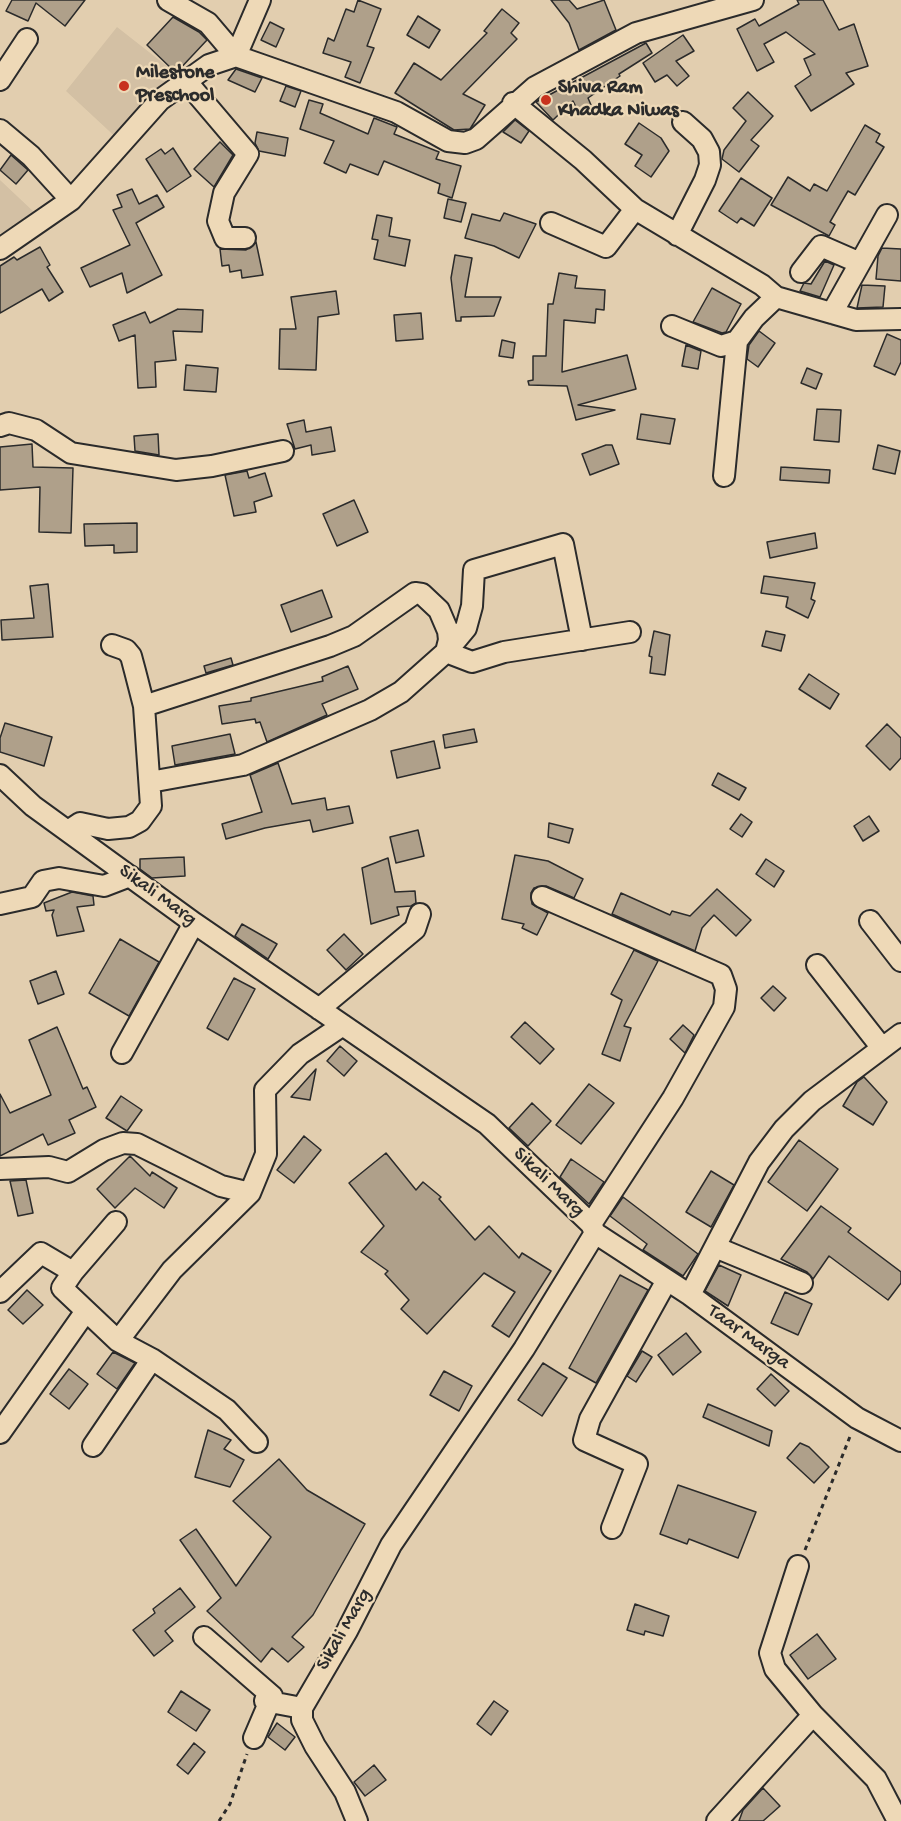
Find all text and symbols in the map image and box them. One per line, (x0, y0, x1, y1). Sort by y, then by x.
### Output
place label: Milestone Preschool (136, 62, 215, 109)
place label: Shiva Ram Khadka Niwas (558, 77, 679, 124)
marker: Milestone Preschool (117, 79, 131, 93)
marker: Shiva Ram Khadka Niwas (539, 93, 553, 107)
street label: Sikali Marg (113, 860, 201, 932)
street label: Sikali Marg (507, 1143, 589, 1223)
street label: Taar Marga (702, 1300, 794, 1376)
street label: Sikali Marg (312, 1585, 378, 1675)

